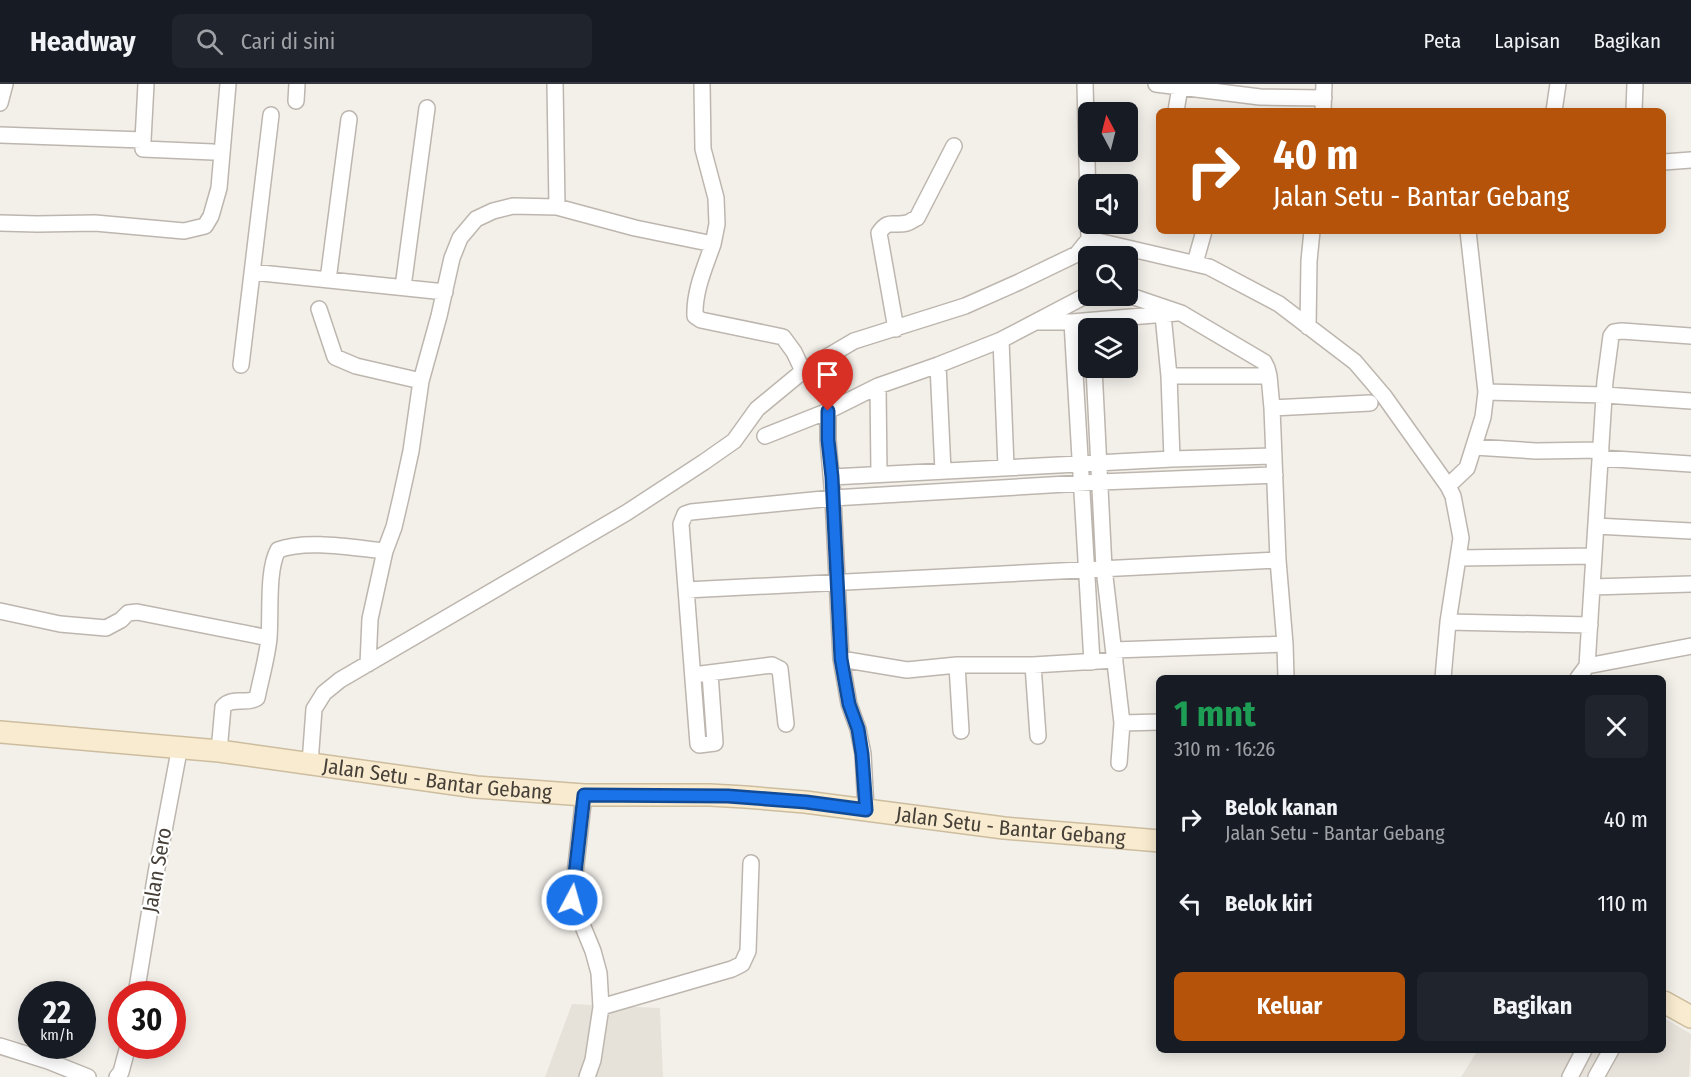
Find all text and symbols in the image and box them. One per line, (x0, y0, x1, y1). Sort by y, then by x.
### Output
search box (172, 14, 592, 68)
text: Headway (30, 25, 136, 58)
icon: search (193, 25, 226, 58)
text: Cari di sini (241, 28, 335, 55)
text: Peta (1424, 28, 1461, 54)
text: Lapisan (1494, 28, 1560, 54)
text: Bagikan (1593, 28, 1661, 54)
north arrow (1078, 102, 1138, 162)
map controls (1078, 102, 1138, 378)
text: 40 m (1273, 130, 1358, 180)
icon: right (1174, 132, 1252, 210)
button: sound (1078, 174, 1138, 234)
text: Jalan Setu - Bantar Gebang (1273, 181, 1569, 213)
button: search (1078, 246, 1138, 306)
button: layers (1078, 318, 1138, 378)
pin (802, 349, 853, 411)
icon: arrive (811, 358, 844, 391)
text: 1 mnt (1174, 692, 1256, 736)
button: close (1585, 695, 1648, 758)
text: 310 m · 16:26 (1174, 737, 1275, 761)
street label: Jalan Setu - Bantar Gebang (321, 753, 553, 806)
text: Belok kanan (1225, 794, 1338, 821)
street label: Jalan Setu - Bantar Gebang (894, 801, 1127, 851)
icon: right (1174, 803, 1207, 836)
text: 40 m (1604, 806, 1648, 833)
text: Jalan Setu - Bantar Gebang (1225, 821, 1445, 845)
street label: Jalan Sero (137, 825, 177, 915)
position arrow (540, 868, 604, 932)
icon: left (1174, 887, 1207, 920)
text: Belok kiri (1225, 890, 1313, 917)
text: 110 m (1598, 890, 1648, 917)
button: Keluar (1174, 972, 1405, 1041)
button: Bagikan (1417, 972, 1648, 1041)
speed limit sign: 30 (108, 981, 186, 1059)
text: 22 (43, 995, 71, 1031)
text: km/h (40, 1026, 74, 1044)

